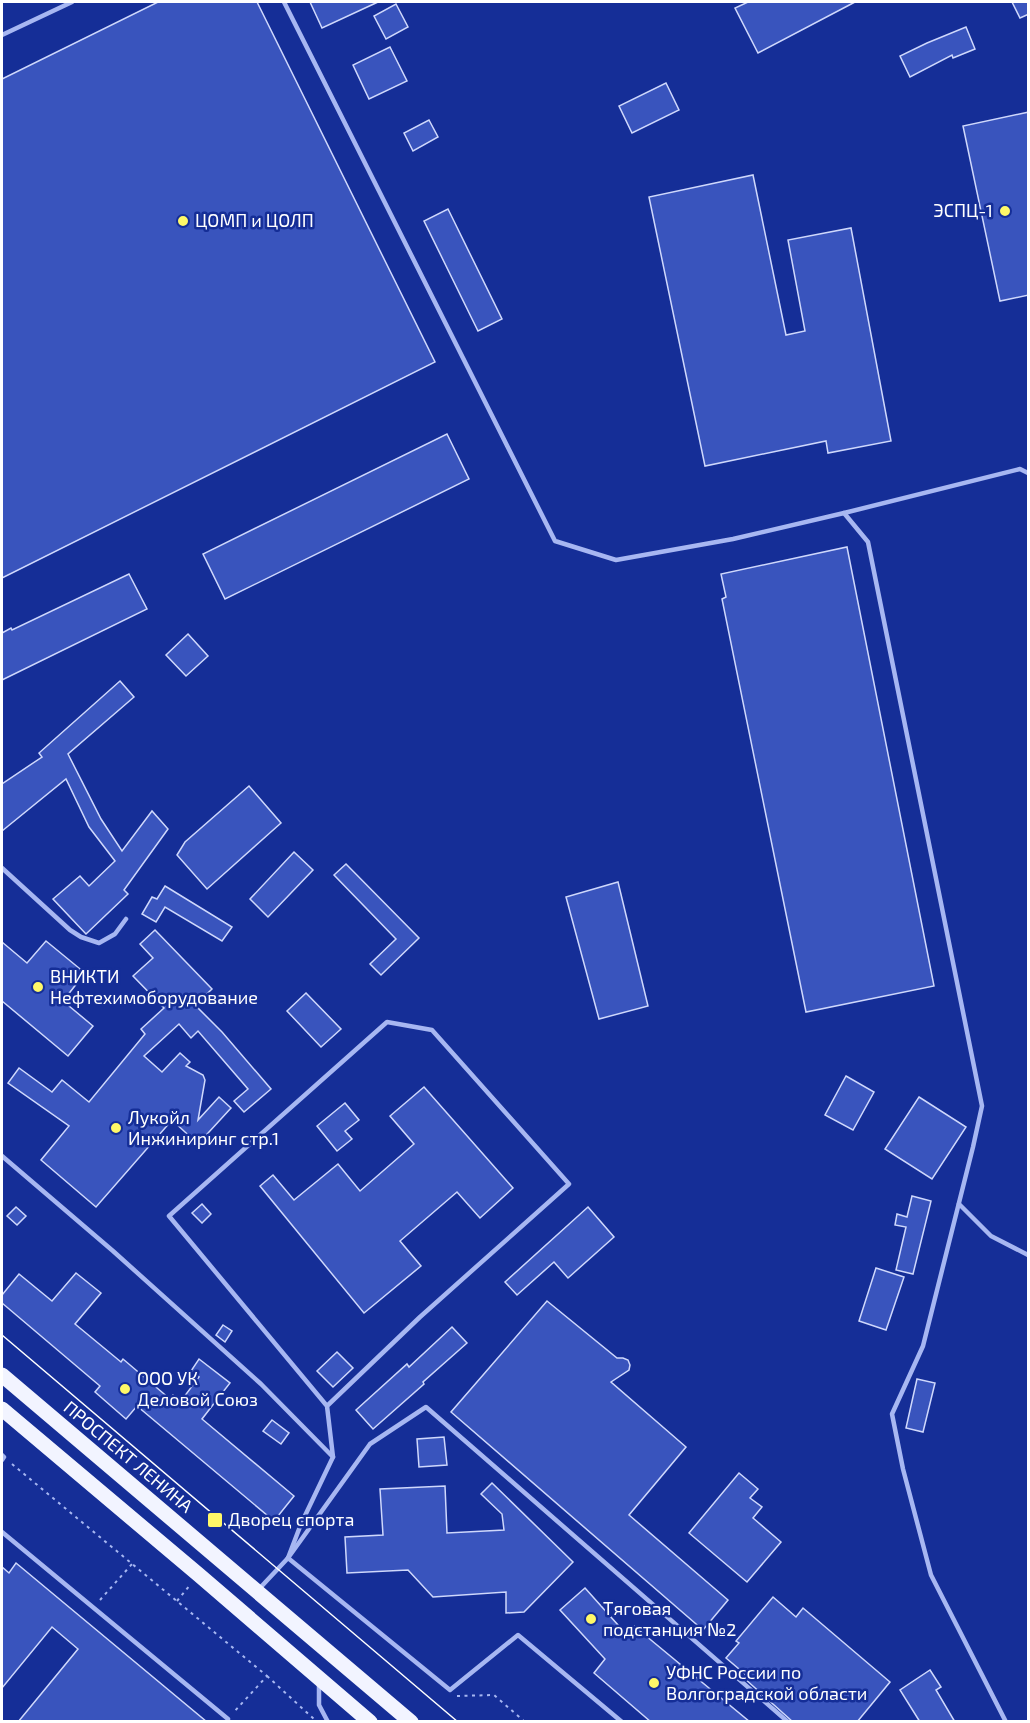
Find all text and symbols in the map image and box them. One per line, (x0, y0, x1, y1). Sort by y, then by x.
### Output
place label: ЭСПЦ-1 (933, 199, 993, 221)
marker: ЭСПЦ-1 (998, 204, 1012, 218)
place label: ЦОМП и ЦОЛП (195, 209, 314, 231)
marker: ЦОМП и ЦОЛП (176, 214, 190, 228)
place label: ВНИКТИ Нефтехимоборудование (50, 965, 258, 1008)
marker: ВНИКТИ Нефтехимоборудование (31, 980, 45, 994)
place label: Лукойл Инжиниринг стр.1 (128, 1106, 279, 1149)
marker: Лукойл Инжиниринг стр.1 (109, 1121, 123, 1135)
place label: ООО УК Деловой Союз (137, 1367, 258, 1410)
marker: ООО УК Деловой Союз (118, 1382, 132, 1396)
street label: ПРОСПЕКТ ЛЕНИНА (60, 1396, 198, 1517)
place label: Дворец спорта (228, 1508, 354, 1530)
marker: Дворец спорта (206, 1511, 224, 1529)
place label: Тяговая подстанция №2 (603, 1597, 736, 1640)
marker: Тяговая подстанция №2 (584, 1612, 598, 1626)
place label: УФНС России по Волгоградской области (666, 1661, 867, 1704)
marker: УФНС России по Волгоградской области (647, 1676, 661, 1690)

